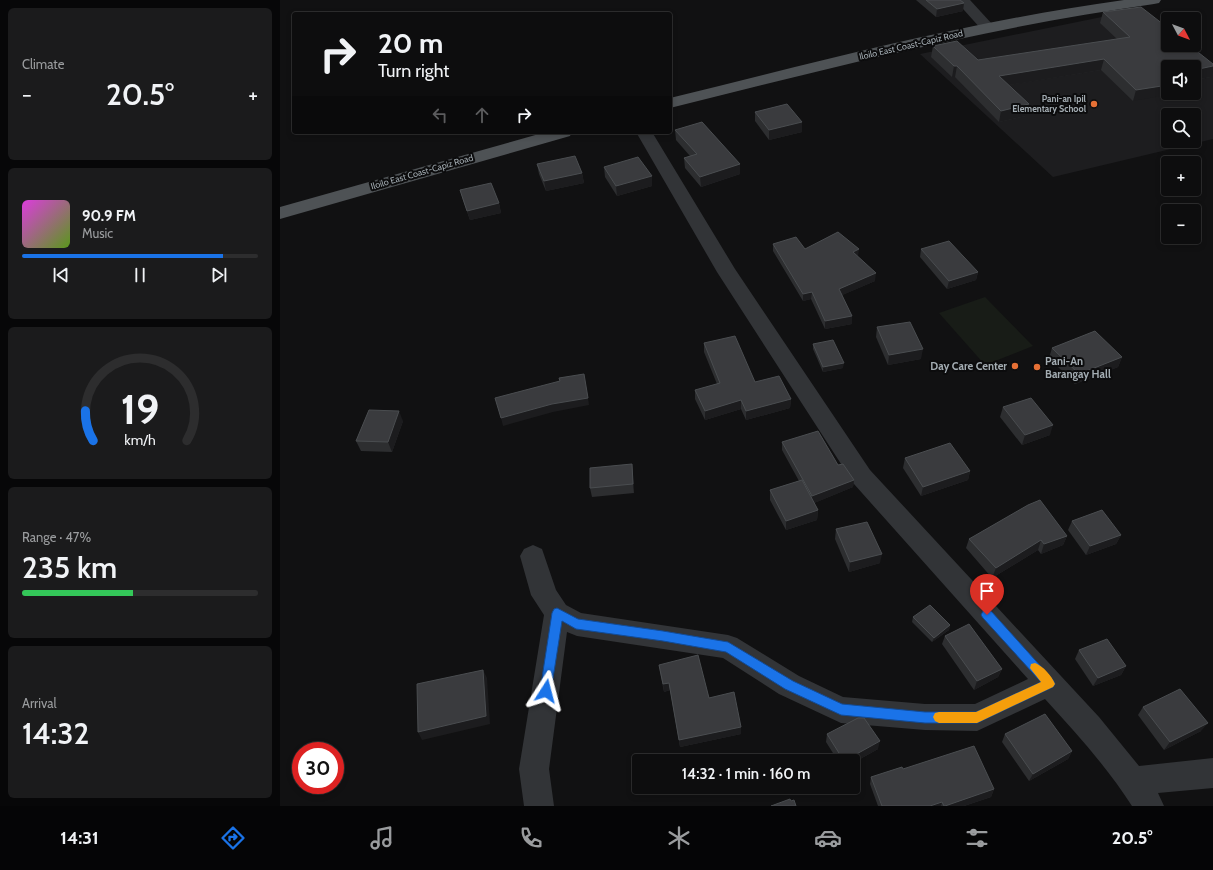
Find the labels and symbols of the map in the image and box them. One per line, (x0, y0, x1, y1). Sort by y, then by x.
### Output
north arrow (1161, 12, 1201, 52)
street label: Iloilo East Coast-Capiz Road (858, 27, 964, 62)
place label: Pani-an Ipil Elementary School (1012, 93, 1087, 114)
marker: Pani-an Ipil Elementary School (1089, 99, 1099, 109)
street label: Iloilo East Coast-Capiz Road (369, 152, 474, 191)
place label: Pani-An Barangay Hall (1045, 354, 1111, 381)
place label: Day Care Center (930, 359, 1007, 373)
marker: Day Care Center (1010, 361, 1020, 371)
marker: Pani-An Barangay Hall (1032, 362, 1042, 372)
pin (970, 574, 1004, 615)
position arrow (525, 670, 567, 712)
speed limit sign: 30 (292, 742, 344, 794)

